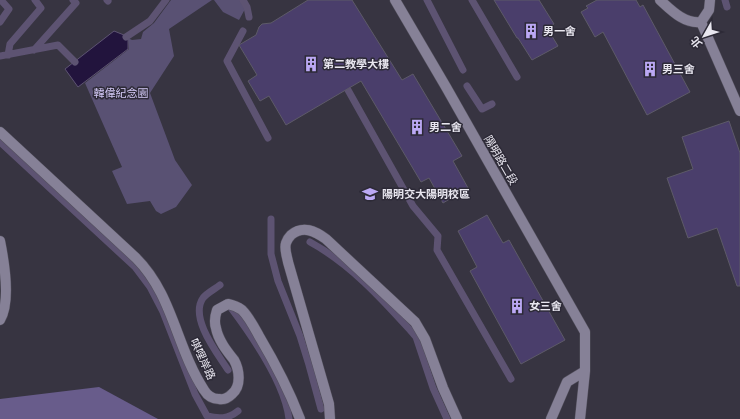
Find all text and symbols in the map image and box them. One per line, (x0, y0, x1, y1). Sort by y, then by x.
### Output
north arrow (684, 16, 724, 56)
building icon: 男一舍 (522, 22, 540, 40)
place label: 男一舍 (543, 25, 576, 37)
text: 北 (688, 34, 704, 50)
building icon: 第二教學大樓 (302, 55, 320, 73)
place label: 第二教學大樓 (323, 58, 389, 70)
building icon: 男三舍 (641, 60, 659, 78)
place label: 男三舍 (662, 63, 695, 75)
park label: 韓偉紀念園 (94, 87, 149, 99)
building icon: 男二舍 (408, 118, 426, 136)
place label: 男二舍 (429, 121, 462, 133)
street label: 陽明路二段 (482, 133, 520, 187)
school or university icon: 陽明交大陽明校區 (361, 185, 379, 203)
place label: 陽明交大陽明校區 (382, 188, 470, 200)
building icon: 女三舍 (508, 297, 526, 315)
place label: 女三舍 (529, 300, 562, 312)
street label: 唭哩岸路 (188, 337, 218, 381)

